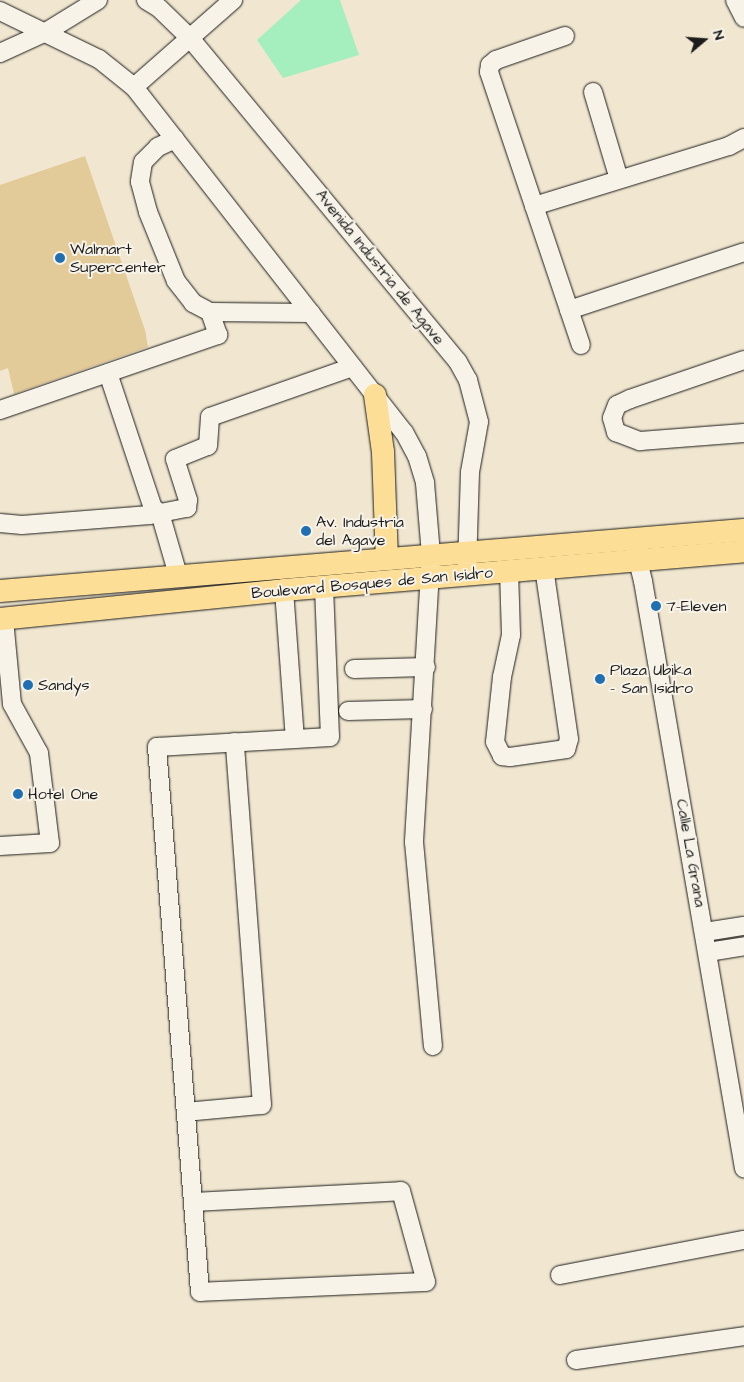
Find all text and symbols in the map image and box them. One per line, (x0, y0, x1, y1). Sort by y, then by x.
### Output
north arrow (679, 15, 729, 65)
text: N (707, 28, 729, 43)
street label: Avenida Industria de Agave (311, 185, 449, 349)
place label: Walmart Supercenter (70, 239, 166, 277)
marker: Walmart Supercenter (54, 252, 66, 264)
place label: Av. Industria del Agave (316, 512, 404, 550)
marker: Av. Industria del Agave (300, 525, 312, 537)
street label: Boulevard Bosques de San Isidro (250, 563, 494, 603)
place label: 7-Eleven (666, 596, 726, 616)
marker: 7-Eleven (650, 600, 662, 612)
place label: Plaza Ubika - San Isidro (610, 660, 693, 698)
marker: Plaza Ubika - San Isidro (594, 673, 606, 685)
place label: Sandys (38, 675, 89, 695)
marker: Sandys (22, 679, 34, 691)
place label: Hotel One (28, 784, 98, 804)
marker: Hotel One (12, 788, 24, 800)
street label: Calle La Grana (672, 797, 710, 909)

